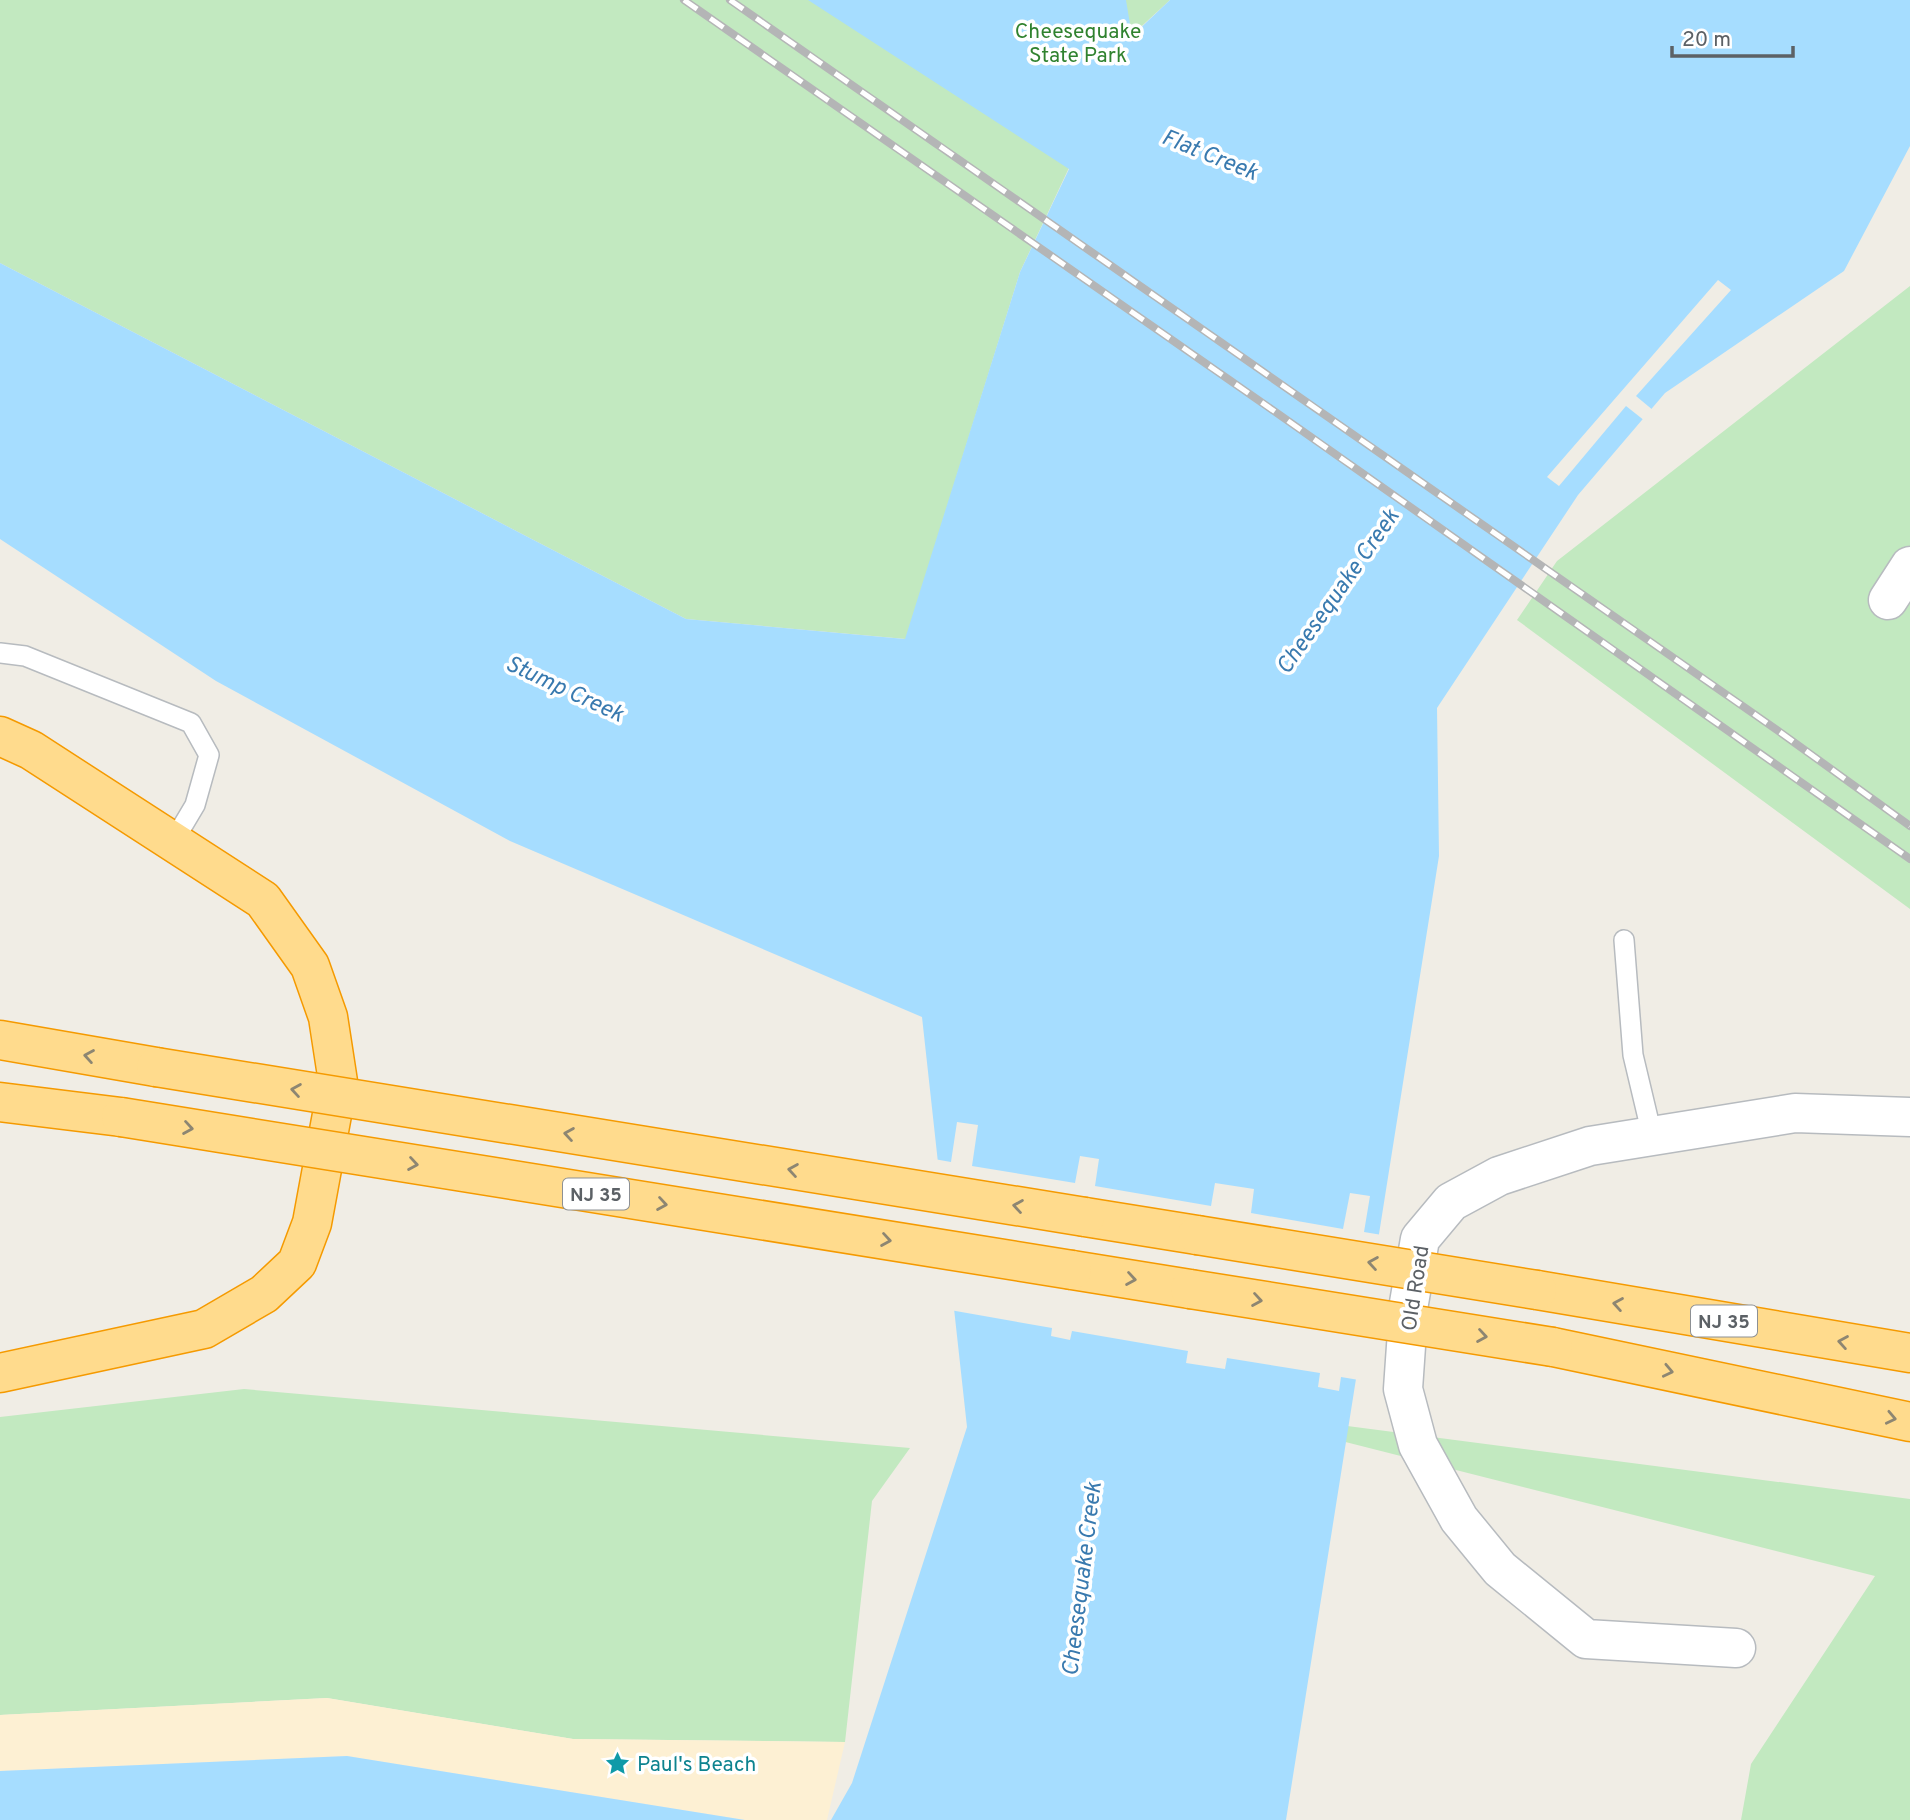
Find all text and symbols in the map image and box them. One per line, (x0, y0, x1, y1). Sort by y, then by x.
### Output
scale bar (1672, 14, 1793, 58)
park label: Cheesequake State Park (1015, 19, 1141, 70)
text: 20 m (1682, 27, 1731, 54)
water label: Flat Creek (1157, 124, 1262, 189)
water label: Cheesequake Creek (1271, 504, 1407, 681)
water label: Stump Creek (500, 650, 628, 730)
one-way arrow (83, 1049, 95, 1064)
one-way arrow (290, 1083, 302, 1098)
one-way arrow (182, 1120, 194, 1135)
one-way arrow (563, 1127, 575, 1142)
one-way arrow (407, 1156, 419, 1171)
one-way arrow (787, 1163, 799, 1178)
road number: NJ 35 (563, 1178, 629, 1210)
one-way arrow (656, 1196, 667, 1211)
one-way arrow (1012, 1199, 1024, 1214)
one-way arrow (880, 1232, 892, 1247)
street label: Old Road (1396, 1244, 1437, 1333)
one-way arrow (1367, 1256, 1379, 1271)
one-way arrow (1125, 1271, 1137, 1286)
one-way arrow (1251, 1292, 1263, 1307)
one-way arrow (1612, 1297, 1624, 1312)
road number: NJ 35 (1691, 1306, 1757, 1336)
one-way arrow (1476, 1328, 1488, 1343)
one-way arrow (1837, 1335, 1849, 1350)
one-way arrow (1662, 1363, 1674, 1378)
one-way arrow (1885, 1409, 1897, 1424)
water label: Cheesequake Creek (1057, 1480, 1110, 1678)
place icon: Paul's Beach (603, 1750, 631, 1778)
place label: Paul's Beach (637, 1752, 756, 1779)

